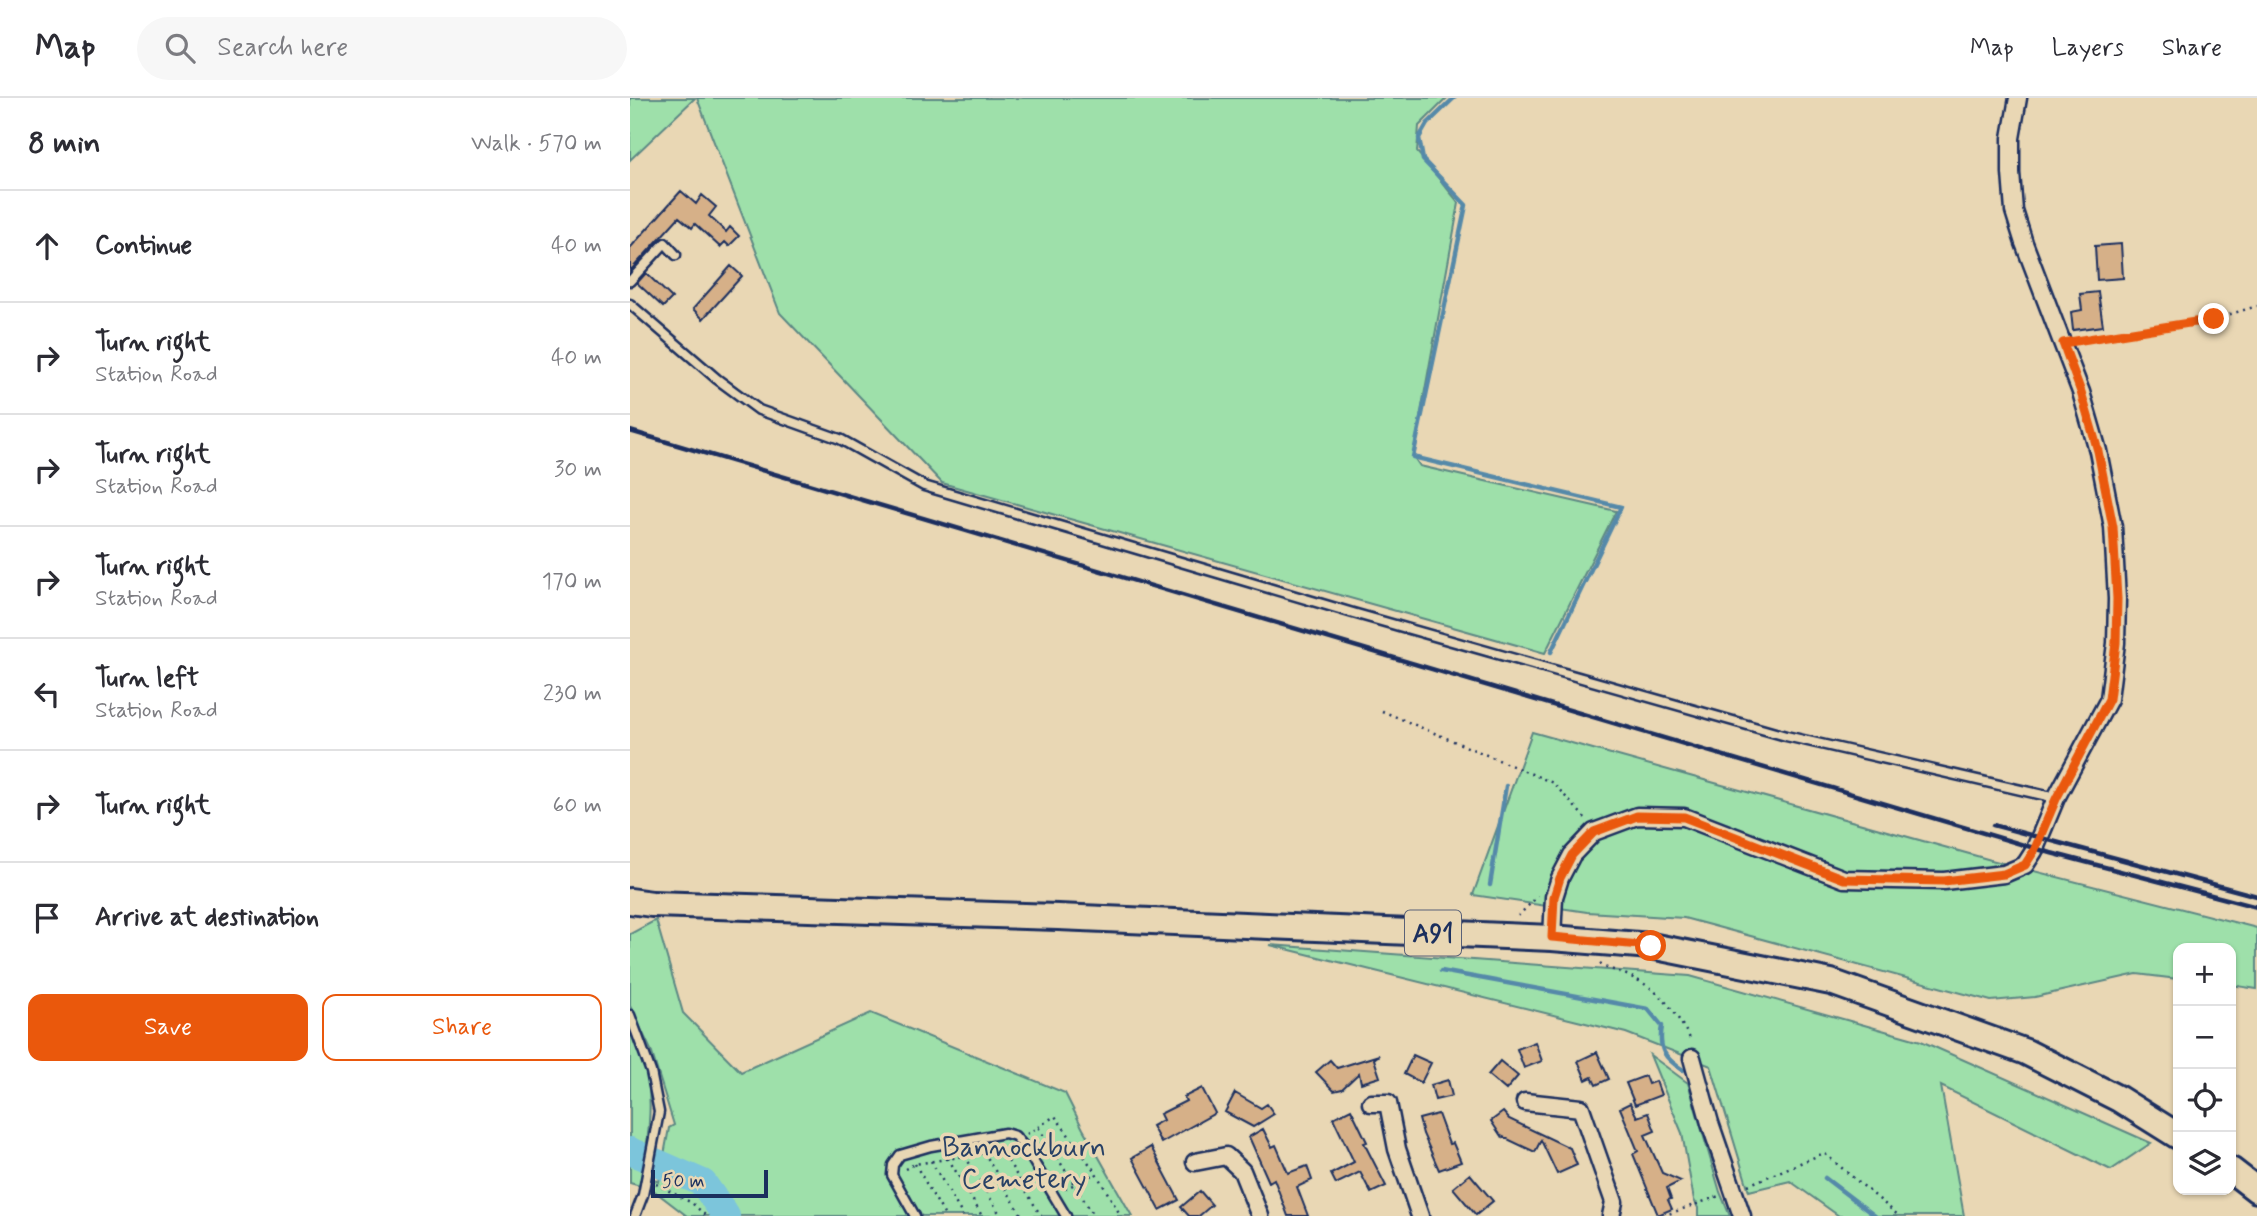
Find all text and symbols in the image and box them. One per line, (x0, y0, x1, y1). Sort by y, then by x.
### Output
search box (137, 17, 627, 80)
text: Map (35, 26, 95, 70)
icon: search (161, 29, 199, 67)
text: Search here (217, 31, 348, 65)
text: Map (1970, 33, 2014, 64)
text: Layers (2052, 33, 2124, 64)
text: Share (2162, 33, 2222, 64)
text: 8 min (28, 124, 101, 163)
text: Walk · 570 m (471, 129, 602, 159)
icon: ahead (28, 227, 66, 265)
text: Continue (95, 229, 192, 263)
text: 40 m (551, 231, 602, 261)
route end (2198, 303, 2229, 334)
text: Turn right (95, 326, 211, 360)
icon: right (28, 339, 66, 377)
text: 40 m (551, 343, 602, 373)
text: Station Road (95, 360, 218, 390)
text: Turn right (95, 438, 211, 472)
icon: right (28, 451, 66, 489)
text: 30 m (554, 455, 602, 485)
text: Station Road (95, 472, 218, 502)
text: Turn right (95, 550, 211, 584)
icon: right (28, 563, 66, 601)
text: 170 m (542, 567, 602, 597)
text: Station Road (95, 584, 218, 614)
text: Turn left (95, 662, 199, 696)
icon: left (28, 675, 66, 713)
text: 230 m (543, 679, 602, 709)
text: Station Road (95, 696, 218, 726)
icon: right (28, 787, 66, 825)
text: Turn right (95, 789, 211, 823)
text: 60 m (553, 791, 602, 821)
icon: arrive (28, 899, 66, 937)
text: Arrive at destination (95, 901, 319, 935)
road number: A91 (1405, 911, 1461, 956)
route start (1635, 930, 1666, 961)
map controls (2173, 943, 2236, 1195)
button: + (2173, 943, 2236, 1006)
button: Save (28, 994, 308, 1061)
button: Share (322, 994, 602, 1061)
button: − (2173, 1006, 2236, 1069)
button: locate (2173, 1069, 2236, 1132)
park label: Bannockburn Cemetery (942, 1130, 1106, 1199)
button: layers (2173, 1132, 2236, 1195)
scale bar (651, 1167, 768, 1199)
text: 50 m (662, 1169, 705, 1194)

